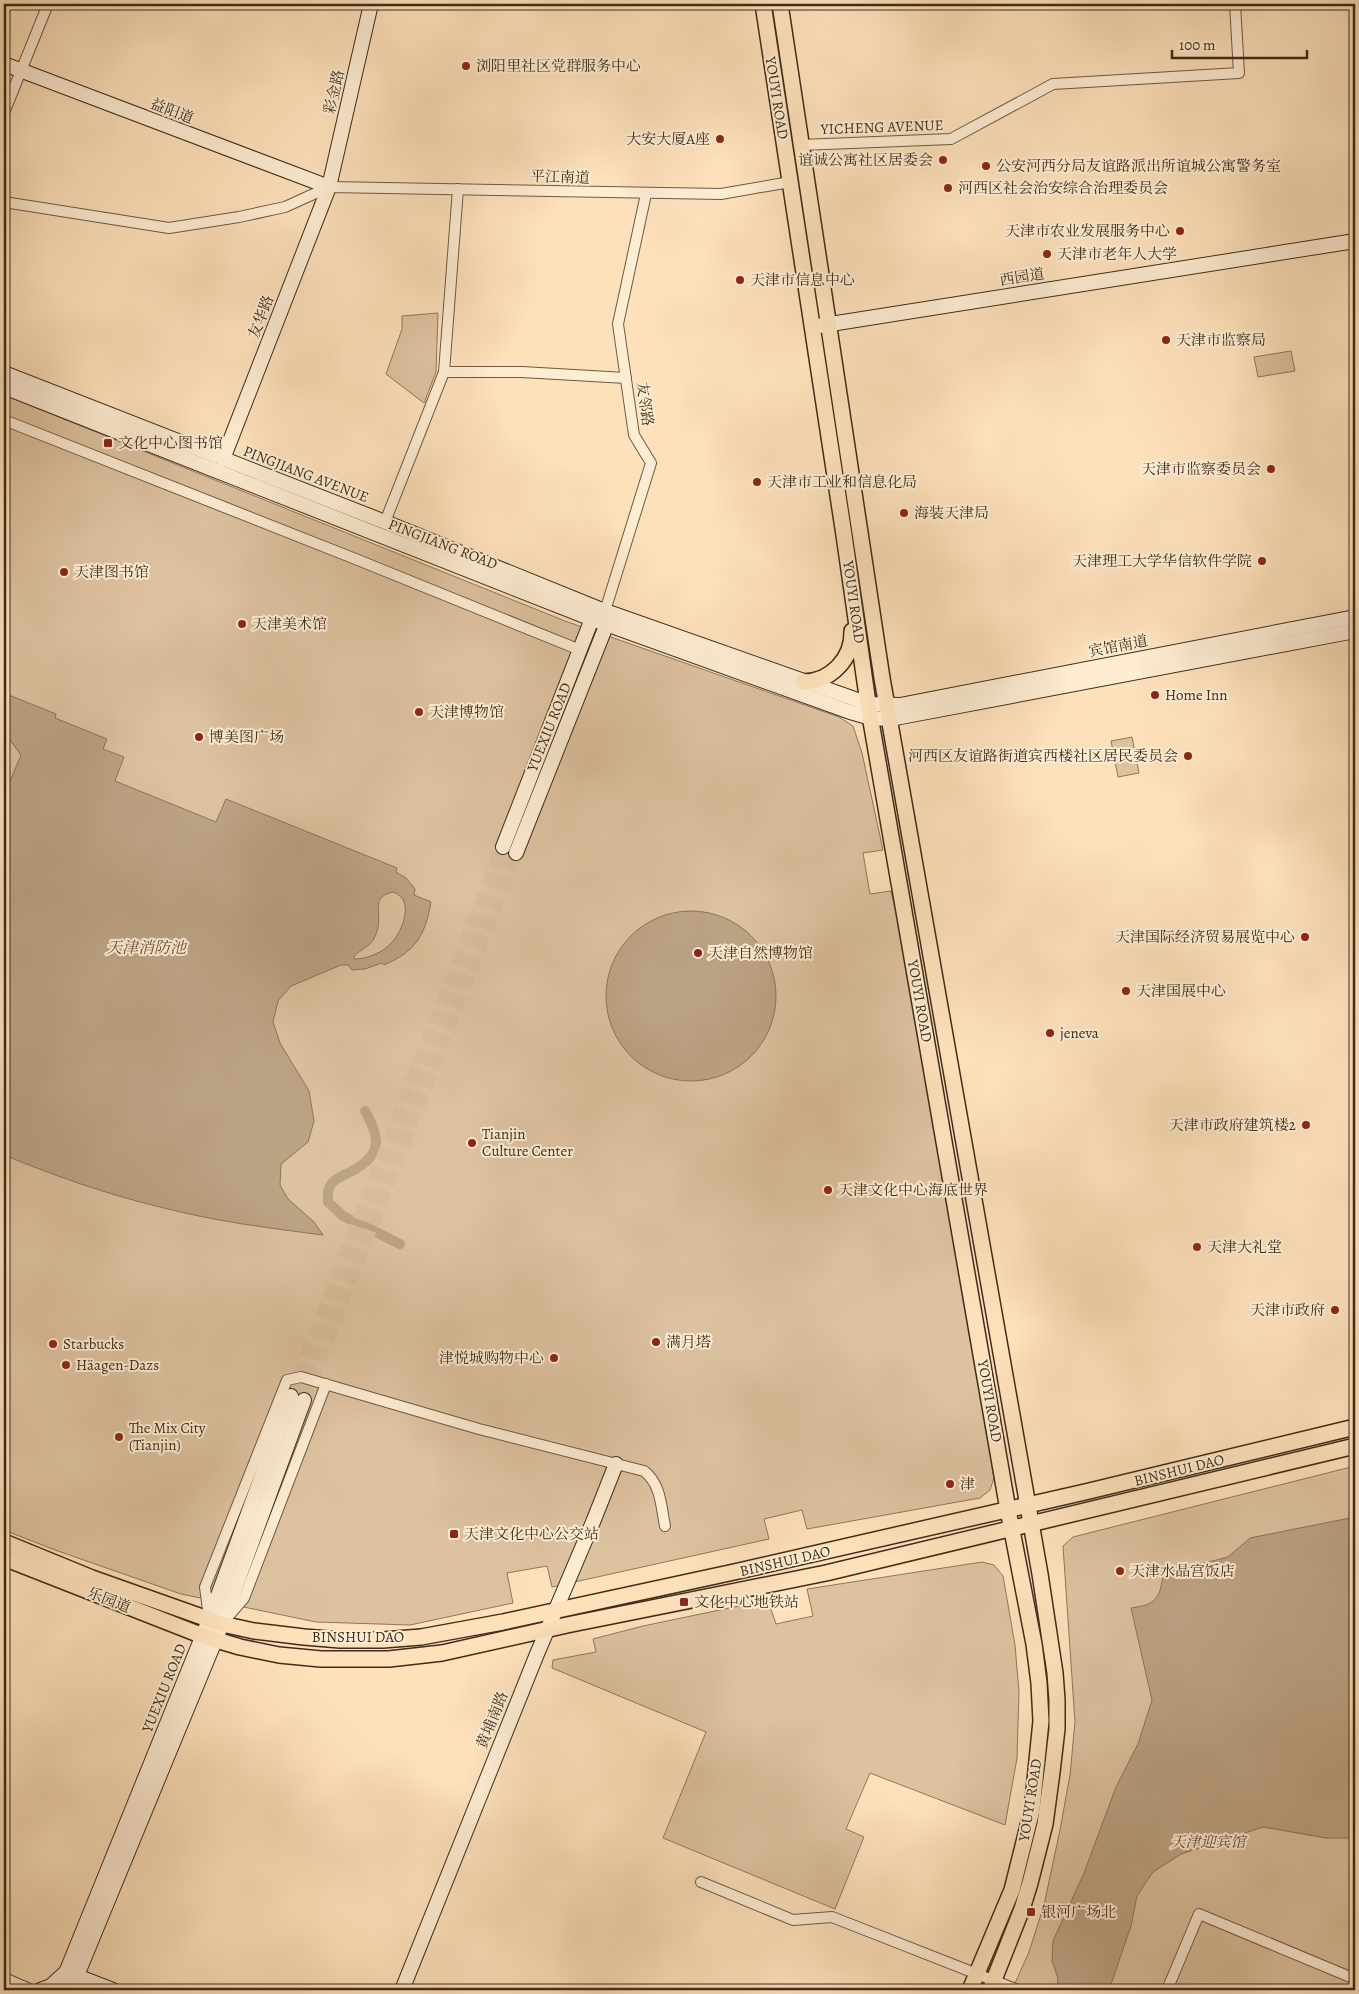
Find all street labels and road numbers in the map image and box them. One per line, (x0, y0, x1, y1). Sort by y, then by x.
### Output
street label: YOUYI ROAD (760, 54, 793, 141)
street label: 彩金路 (319, 68, 349, 116)
street label: 益阳道 (147, 94, 197, 128)
street label: YICHENG AVENUE (819, 115, 944, 139)
street label: 平江南道 (530, 166, 590, 188)
street label: 西园道 (998, 264, 1046, 290)
street label: 友华路 (244, 292, 278, 342)
street label: 友邻路 (632, 380, 658, 428)
street label: PINGJIANG AVENUE (240, 441, 372, 507)
street label: PINGJIANG ROAD (385, 514, 501, 574)
street label: YOUYI ROAD (838, 558, 870, 645)
street label: 宾馆南道 (1087, 630, 1149, 662)
street label: YUEXIU ROAD (522, 680, 576, 775)
street label: YOUYI ROAD (903, 957, 937, 1044)
street label: YOUYI ROAD (973, 1357, 1007, 1444)
street label: BINSHUI DAO (1132, 1449, 1226, 1491)
street label: BINSHUI DAO (738, 1541, 832, 1581)
street label: 乐园道 (84, 1583, 134, 1617)
street label: BINSHUI DAO (312, 1627, 404, 1647)
street label: YUEXIU ROAD (137, 1641, 191, 1736)
street label: 黄埔南路 (471, 1688, 513, 1752)
street label: YOUYI ROAD (1013, 1757, 1046, 1844)

